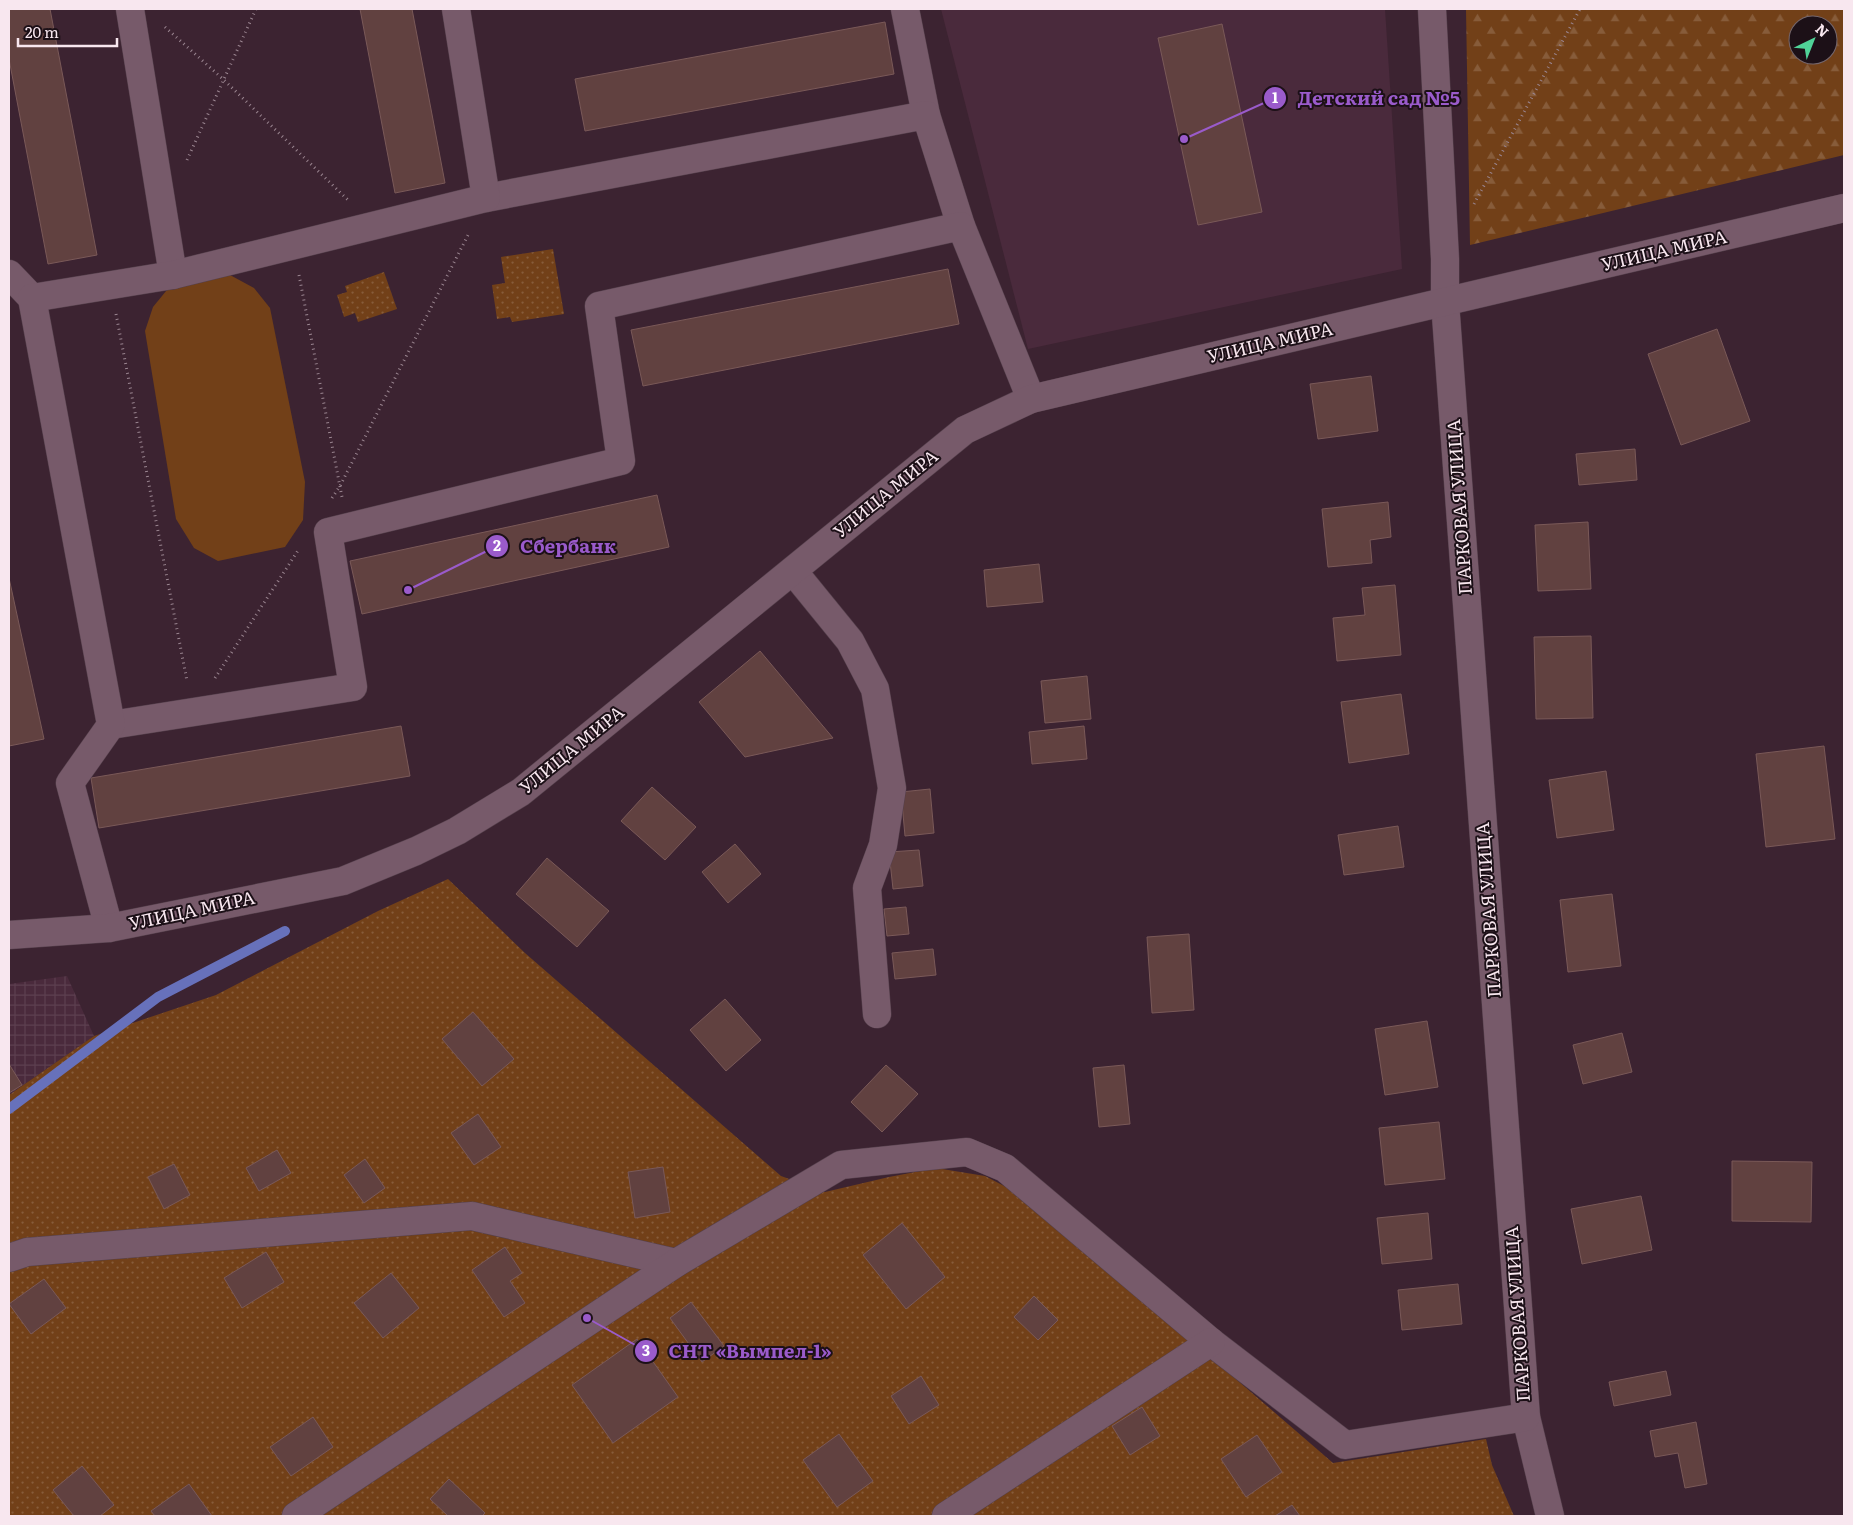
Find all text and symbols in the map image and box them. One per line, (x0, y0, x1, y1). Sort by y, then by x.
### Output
scale bar (18, 15, 116, 47)
north arrow (1788, 15, 1838, 65)
text: N (1811, 18, 1834, 41)
text: 20 m (25, 20, 59, 43)
callout: Детский сад №5 (1263, 81, 1470, 115)
text: Детский сад №5 (1298, 83, 1460, 111)
text: 1 (1272, 85, 1278, 108)
street label: УЛИЦА МИРА (1598, 222, 1729, 277)
street label: УЛИЦА МИРА (1204, 314, 1335, 369)
street label: ПАРКОВАЯ УЛИЦА (1439, 418, 1478, 596)
street label: УЛИЦА МИРА (827, 442, 943, 544)
callout: Сбербанк (485, 529, 626, 563)
text: Сбербанк (520, 531, 617, 559)
text: 2 (493, 533, 501, 556)
street label: УЛИЦА МИРА (513, 698, 629, 800)
street label: ПАРКОВАЯ УЛИЦА (1468, 821, 1507, 999)
street label: УЛИЦА МИРА (126, 883, 257, 936)
street label: ПАРКОВАЯ УЛИЦА (1497, 1225, 1536, 1403)
callout: СНТ «Вымпел-1» (633, 1334, 841, 1368)
text: СНТ «Вымпел-1» (668, 1336, 832, 1364)
text: 3 (642, 1338, 650, 1361)

